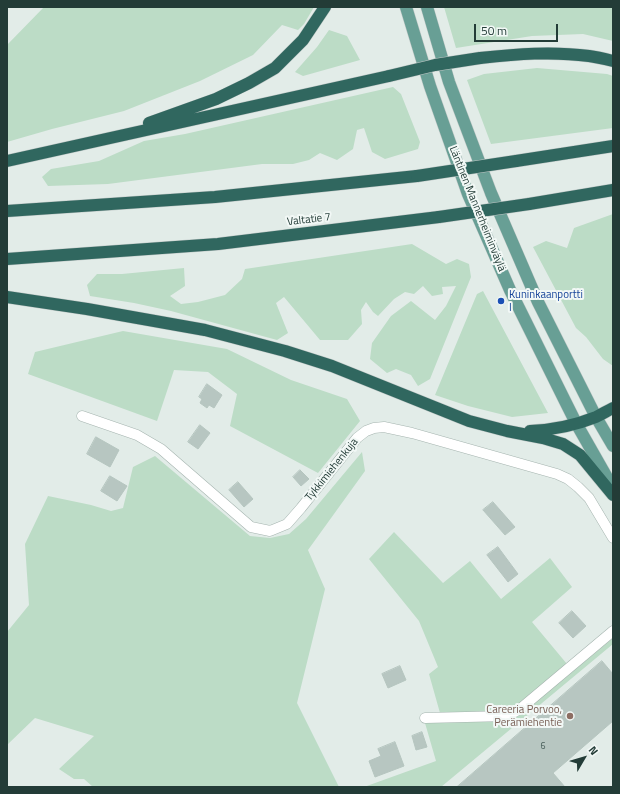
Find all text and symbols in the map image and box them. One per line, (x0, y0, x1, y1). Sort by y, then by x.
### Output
scale bar (476, 16, 560, 42)
text: 50 m (481, 21, 507, 40)
street label: Läntinen Mannerheiminväylä (446, 144, 508, 274)
street label: Valtatie 7 (286, 211, 332, 229)
place label: Kuninkaanportti I (509, 288, 583, 314)
marker: Kuninkaanportti I (496, 296, 506, 306)
street label: Tykkimiehenkuja (303, 436, 361, 504)
place label: Careeria Porvoo, Perämiehentie (486, 703, 562, 729)
marker: Careeria Porvoo, Perämiehentie (565, 711, 575, 721)
north arrow (564, 738, 604, 778)
house number: 6 (540, 742, 546, 752)
text: N (585, 743, 602, 759)

